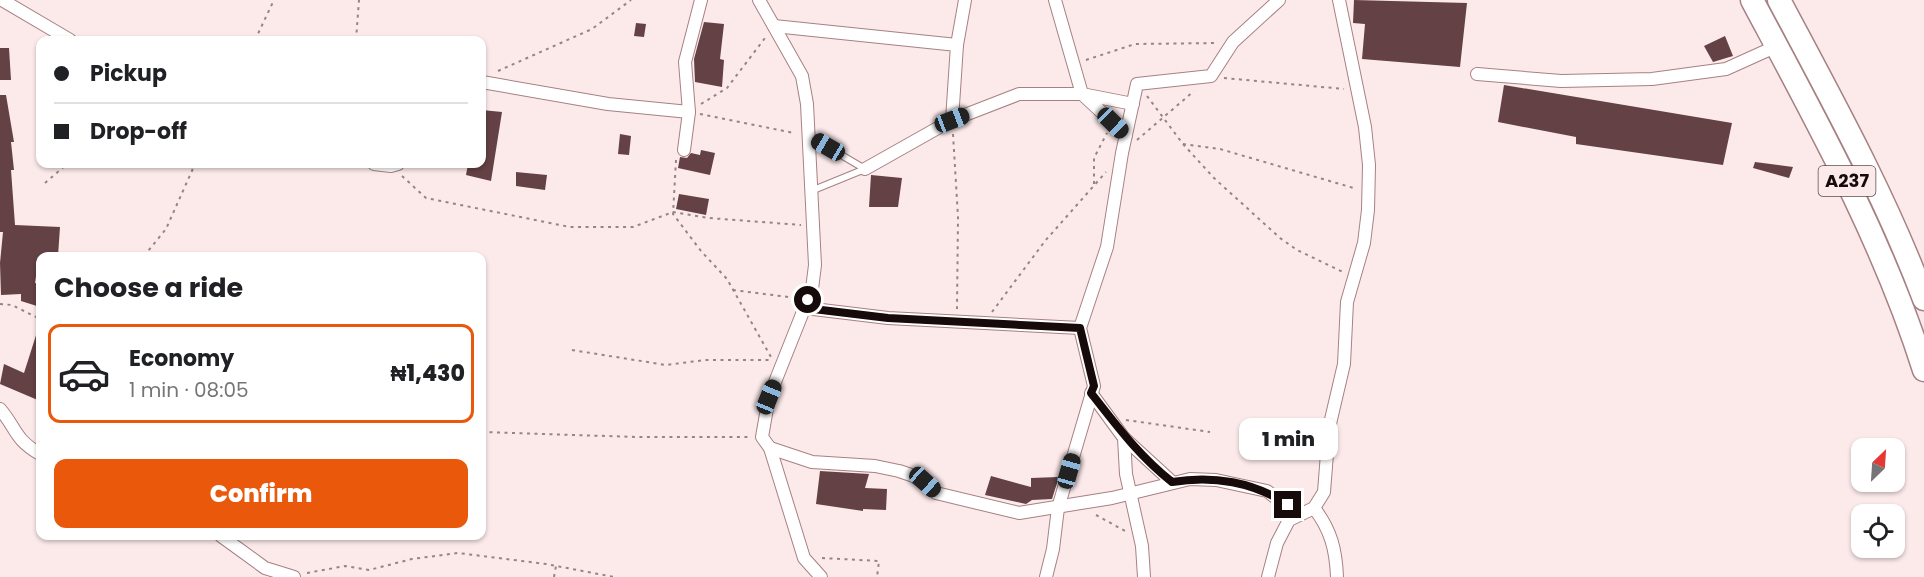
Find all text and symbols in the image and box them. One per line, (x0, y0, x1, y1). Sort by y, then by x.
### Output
text: Pickup (90, 58, 167, 89)
car (1094, 104, 1132, 142)
car (932, 105, 972, 135)
text: Drop-off (90, 116, 187, 147)
car (808, 130, 848, 164)
road number: A237 (1818, 166, 1876, 196)
text: Choose a ride (54, 269, 243, 306)
route start (794, 286, 821, 313)
text: Economy (129, 343, 234, 374)
icon: car (57, 347, 111, 401)
text: ₦1,430 (391, 358, 465, 389)
text: 1 min · 08:05 (129, 376, 249, 404)
car (754, 377, 784, 417)
callout: 1 min (1238, 418, 1338, 460)
text: 1 min (1262, 425, 1315, 453)
north arrow (1851, 438, 1905, 492)
map controls (1851, 438, 1905, 558)
car (1055, 451, 1083, 491)
button: Confirm (54, 459, 468, 528)
car (906, 463, 944, 501)
route end (1274, 491, 1301, 518)
button: locate (1851, 504, 1905, 558)

